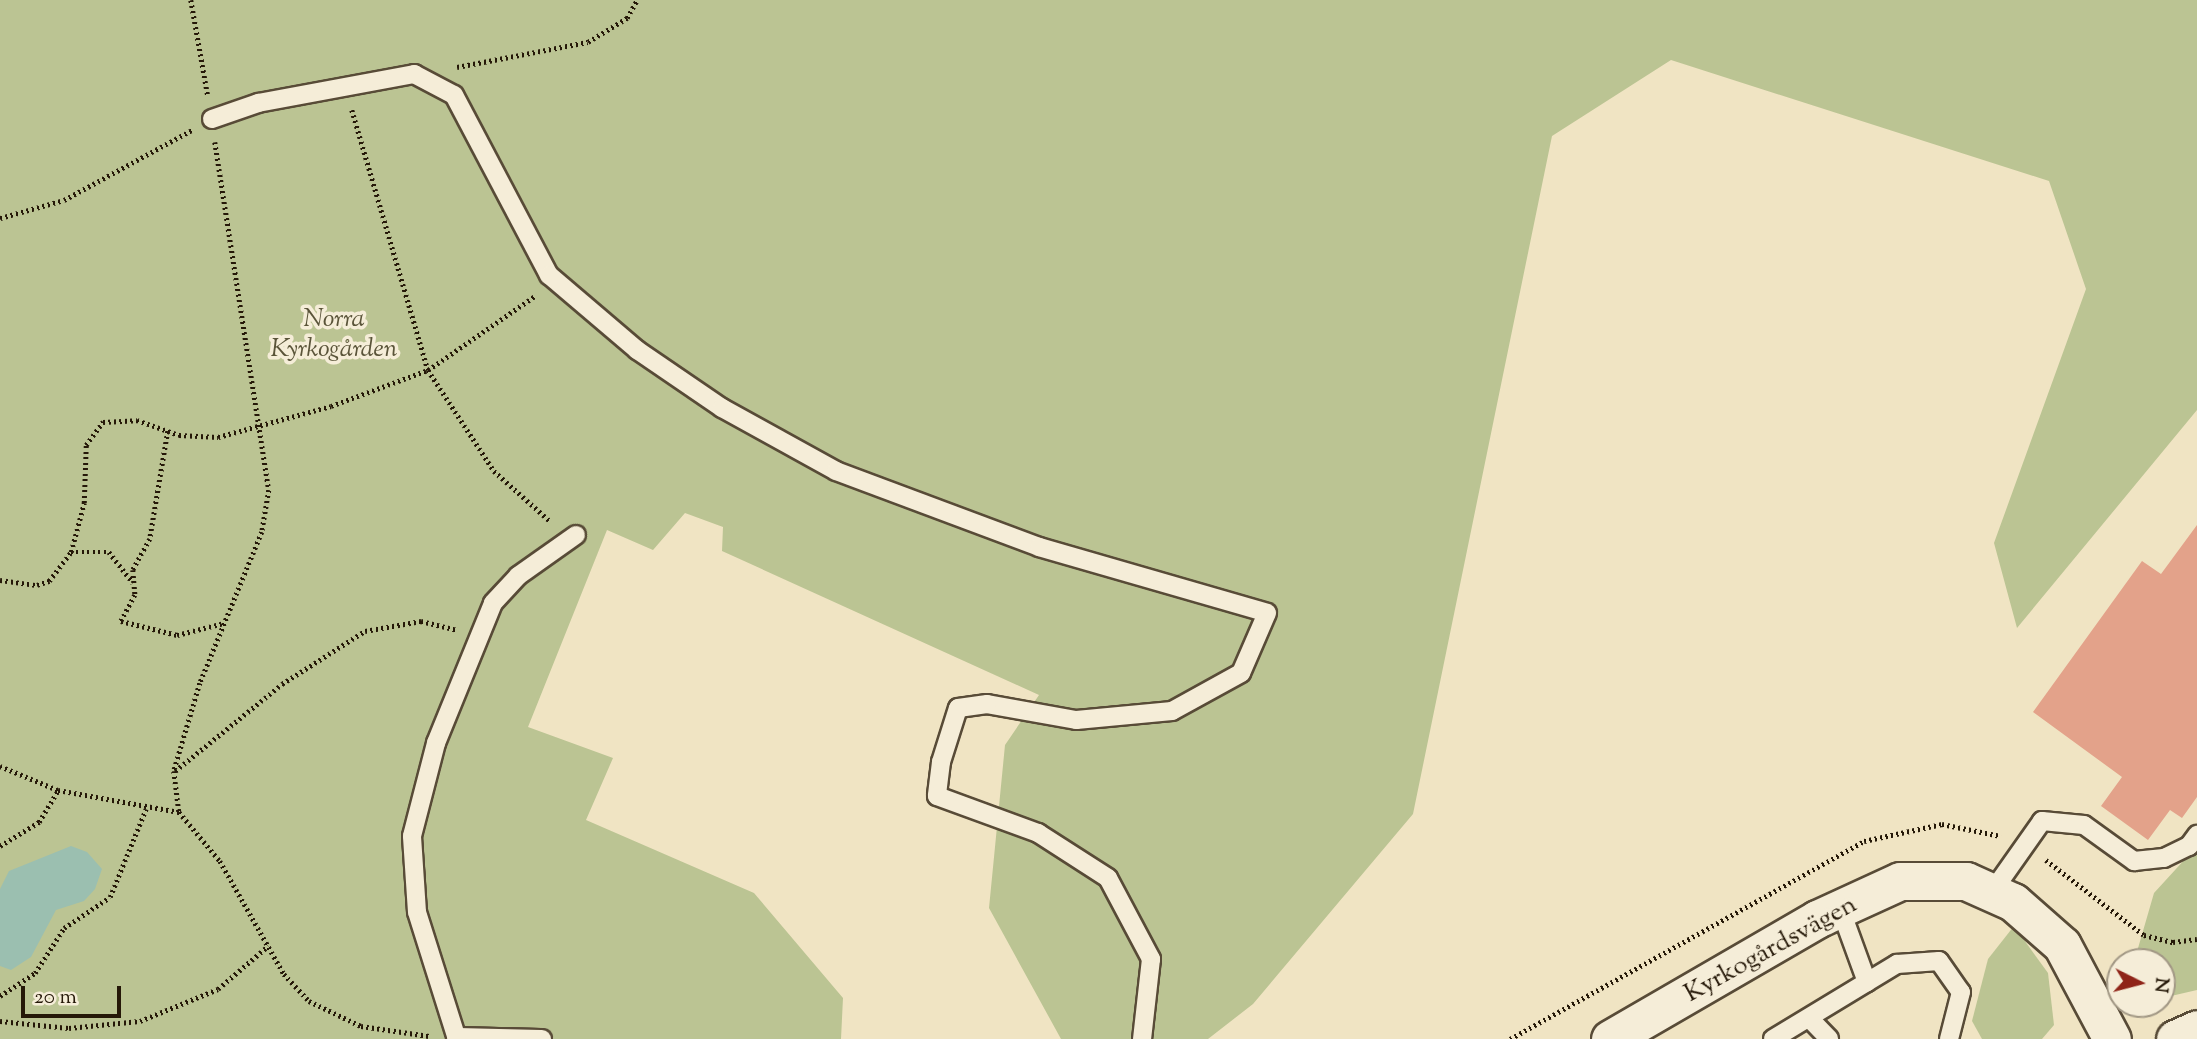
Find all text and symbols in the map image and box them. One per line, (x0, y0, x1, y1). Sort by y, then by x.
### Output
park label: Norra Kyrkogården (271, 304, 397, 366)
street label: Kyrkogårdsvägen (1679, 890, 1863, 1010)
north arrow (2106, 948, 2176, 1018)
scale bar (24, 972, 124, 1016)
text: N (2146, 976, 2175, 994)
text: 20 m (34, 983, 77, 1013)

